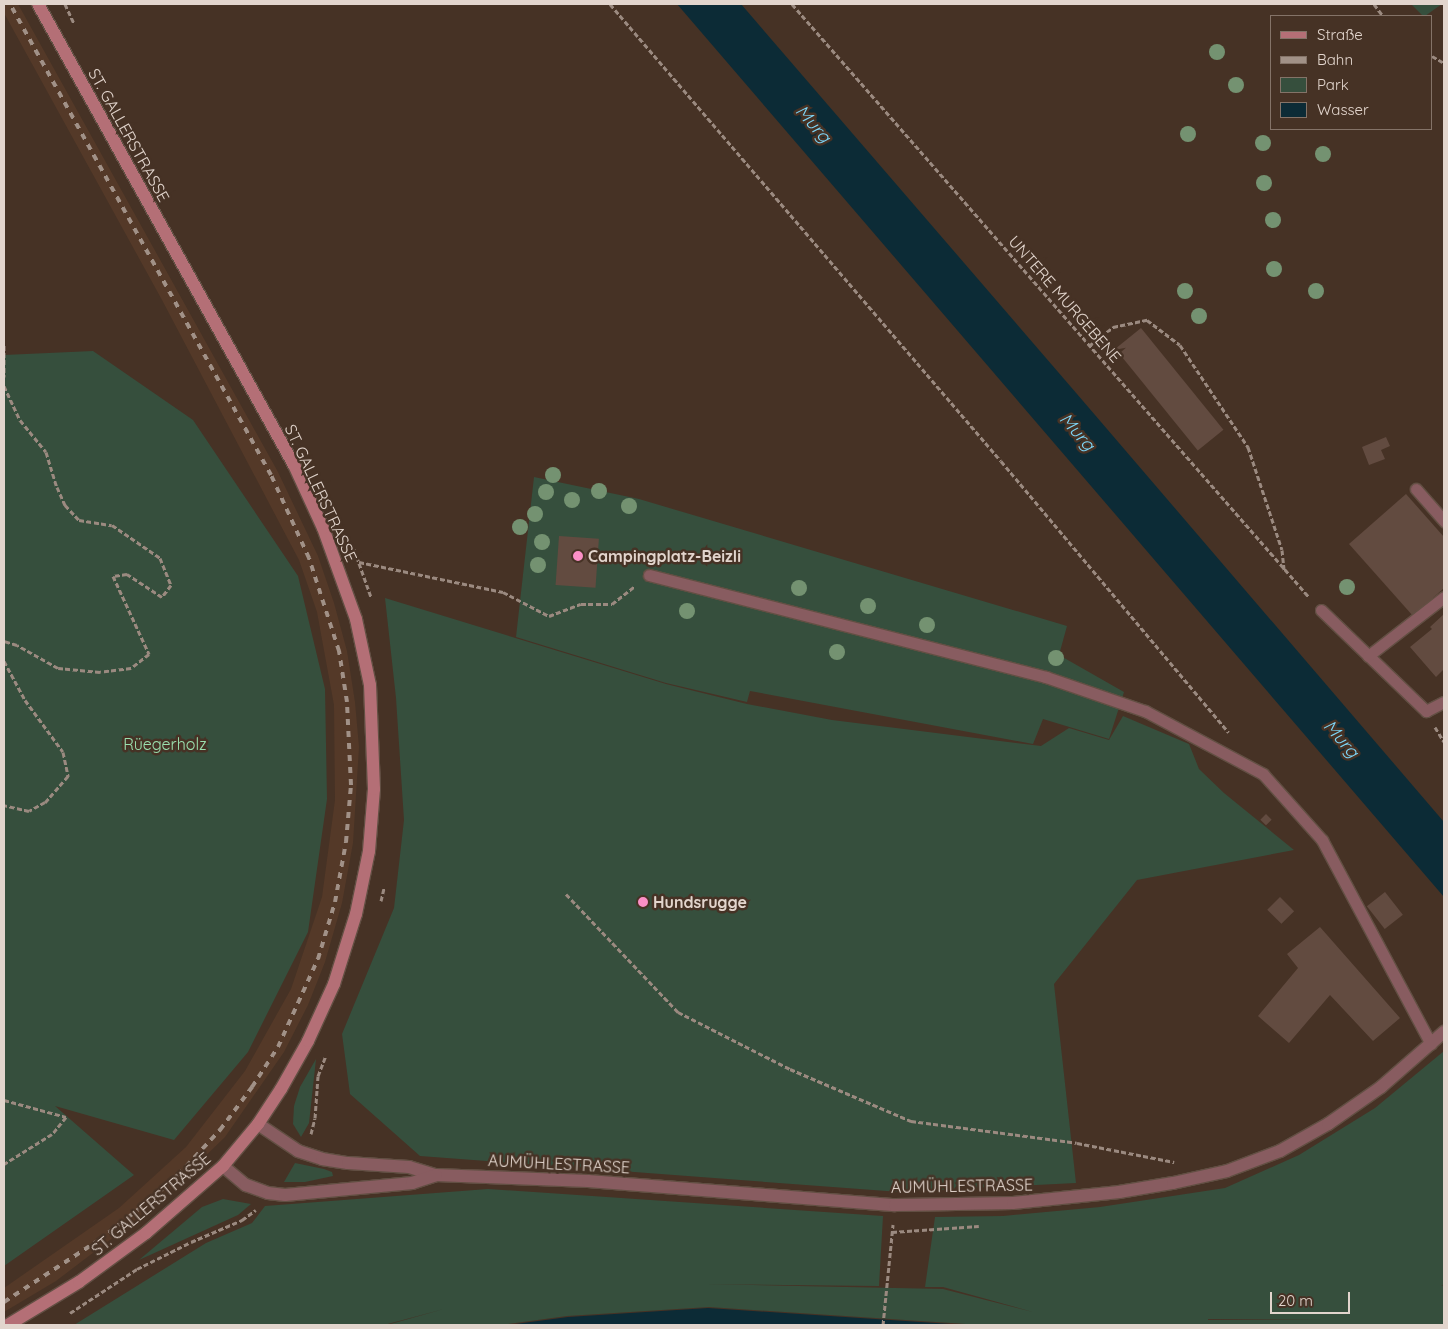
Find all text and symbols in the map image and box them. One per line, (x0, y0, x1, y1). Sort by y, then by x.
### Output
legend (1270, 15, 1433, 130)
text: Straße (1317, 25, 1363, 44)
text: Bahn (1317, 50, 1353, 69)
street label: ST. GALLERSTRASSE (84, 65, 174, 205)
text: Park (1317, 75, 1349, 94)
text: Wasser (1317, 100, 1369, 119)
water label: Murg (791, 101, 835, 147)
street label: UNTERE MURGEBENE (1005, 232, 1125, 366)
water label: Murg (1055, 409, 1099, 455)
street label: ST. GALLERSTRASSE (281, 421, 361, 565)
place label: Campingplatz-Beizli (588, 546, 741, 566)
marker: Campingplatz-Beizli (572, 550, 584, 562)
water label: Murg (1319, 716, 1363, 762)
park label: Rüegerholz (123, 734, 207, 754)
place label: Hundsrugge (653, 892, 747, 912)
marker: Hundsrugge (637, 896, 649, 908)
street label: ST. GALLERSTRASSE (88, 1149, 214, 1259)
street label: AUMÜHLESTRASSE (488, 1151, 630, 1177)
street label: AUMÜHLESTRASSE (891, 1175, 1033, 1197)
scale bar (1273, 1282, 1353, 1314)
text: 20 m (1278, 1291, 1313, 1310)

